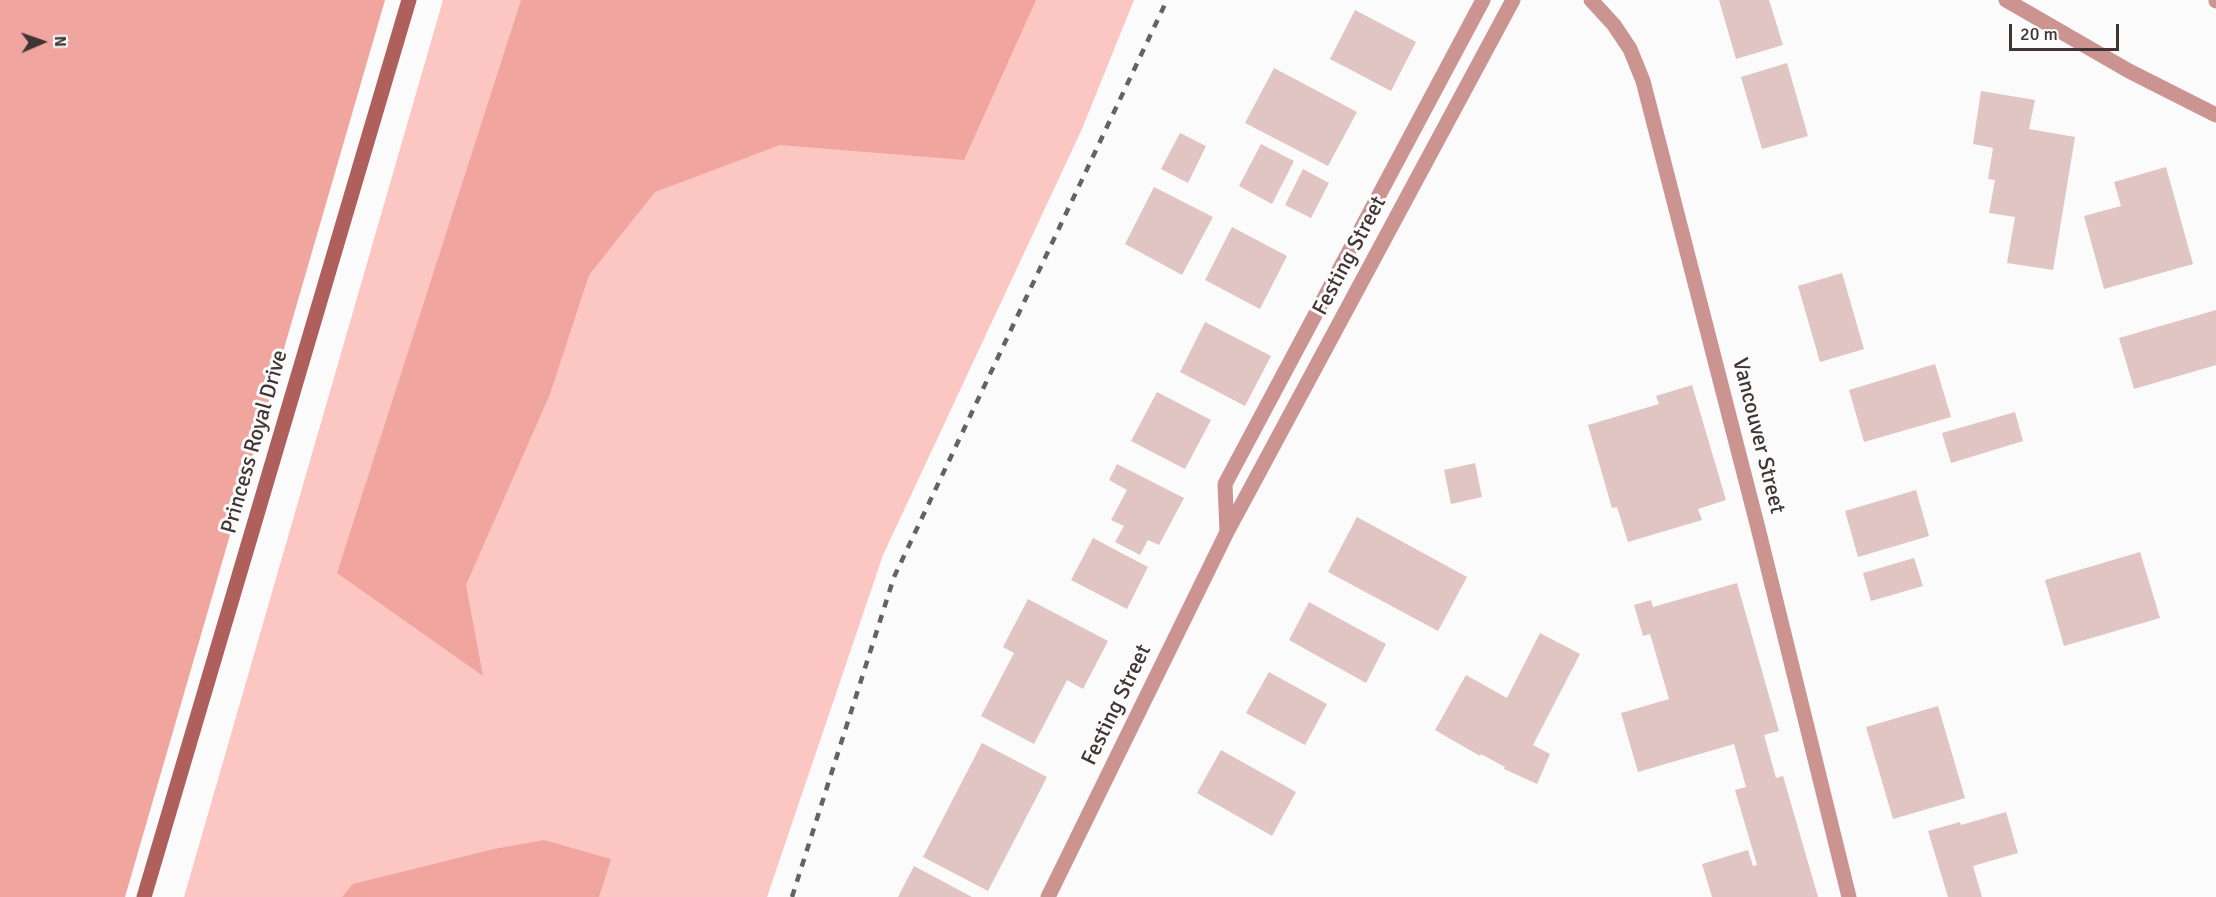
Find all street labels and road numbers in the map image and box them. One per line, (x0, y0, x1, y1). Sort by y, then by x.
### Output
street label: Festing Street (1308, 192, 1392, 320)
street label: Princess Royal Drive (216, 347, 294, 537)
street label: Vancouver Street (1726, 355, 1790, 517)
street label: Festing Street (1076, 640, 1158, 770)

